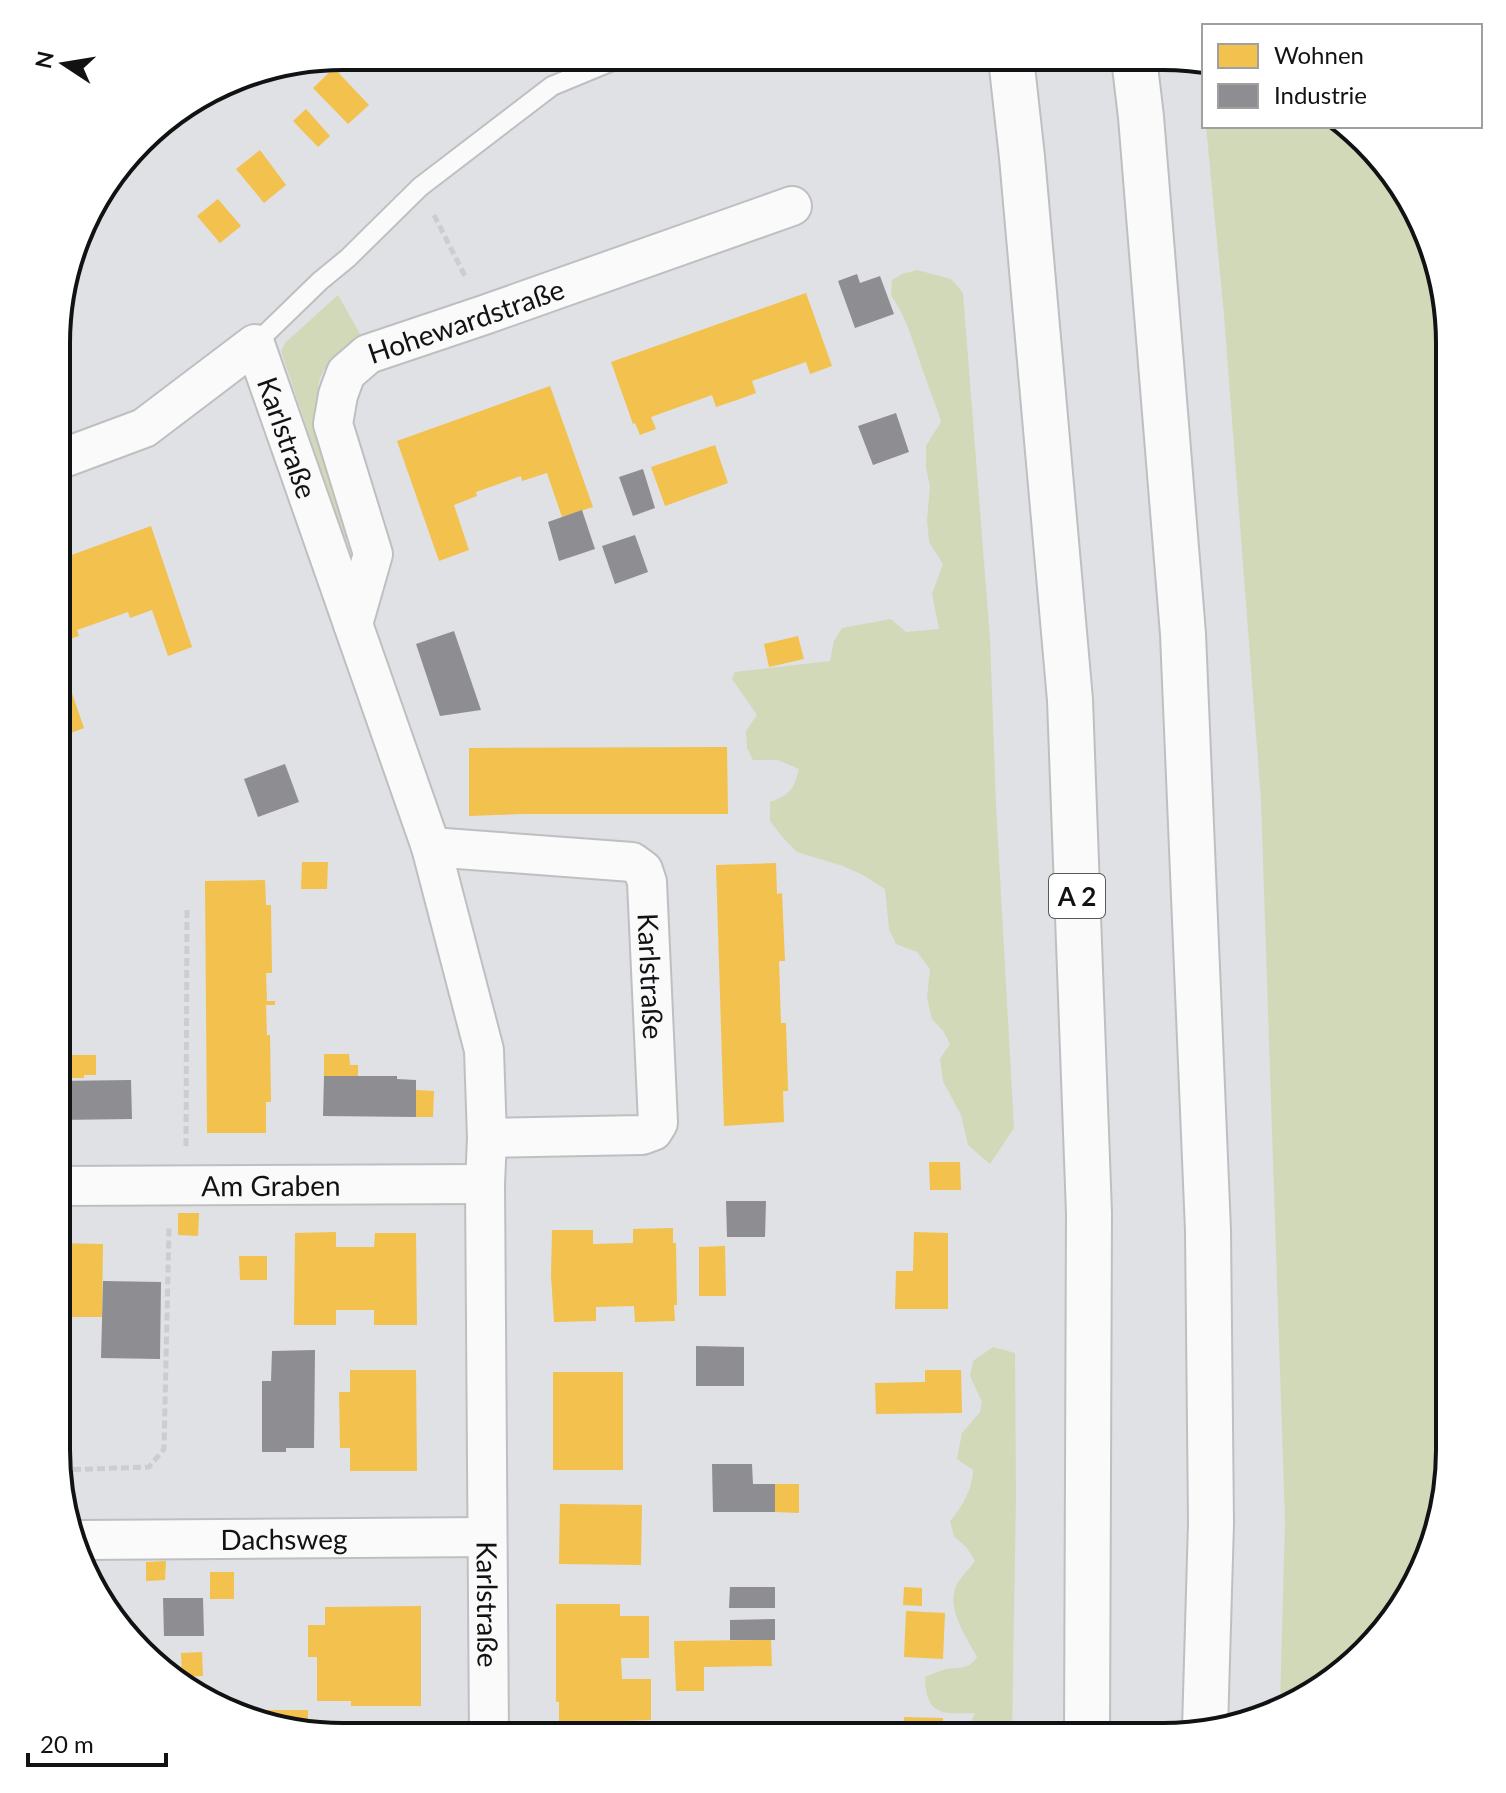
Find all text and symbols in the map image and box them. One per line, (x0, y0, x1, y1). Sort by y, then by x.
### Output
north arrow (24, 24, 104, 104)
legend (1202, 24, 1482, 128)
text: Wohnen (1274, 40, 1364, 69)
text: N (29, 49, 59, 71)
text: Industrie (1274, 80, 1367, 109)
street label: Hohewardstraße (363, 271, 568, 370)
street label: Karlstraße (251, 372, 325, 503)
road number: A 2 (1049, 874, 1105, 918)
street label: Karlstraße (631, 912, 671, 1040)
street label: Am Graben (201, 1168, 341, 1202)
street label: Dachsweg (220, 1521, 348, 1556)
street label: Karlstraße (471, 1541, 506, 1668)
scale bar (28, 1717, 166, 1767)
text: 20 m (40, 1729, 94, 1758)

